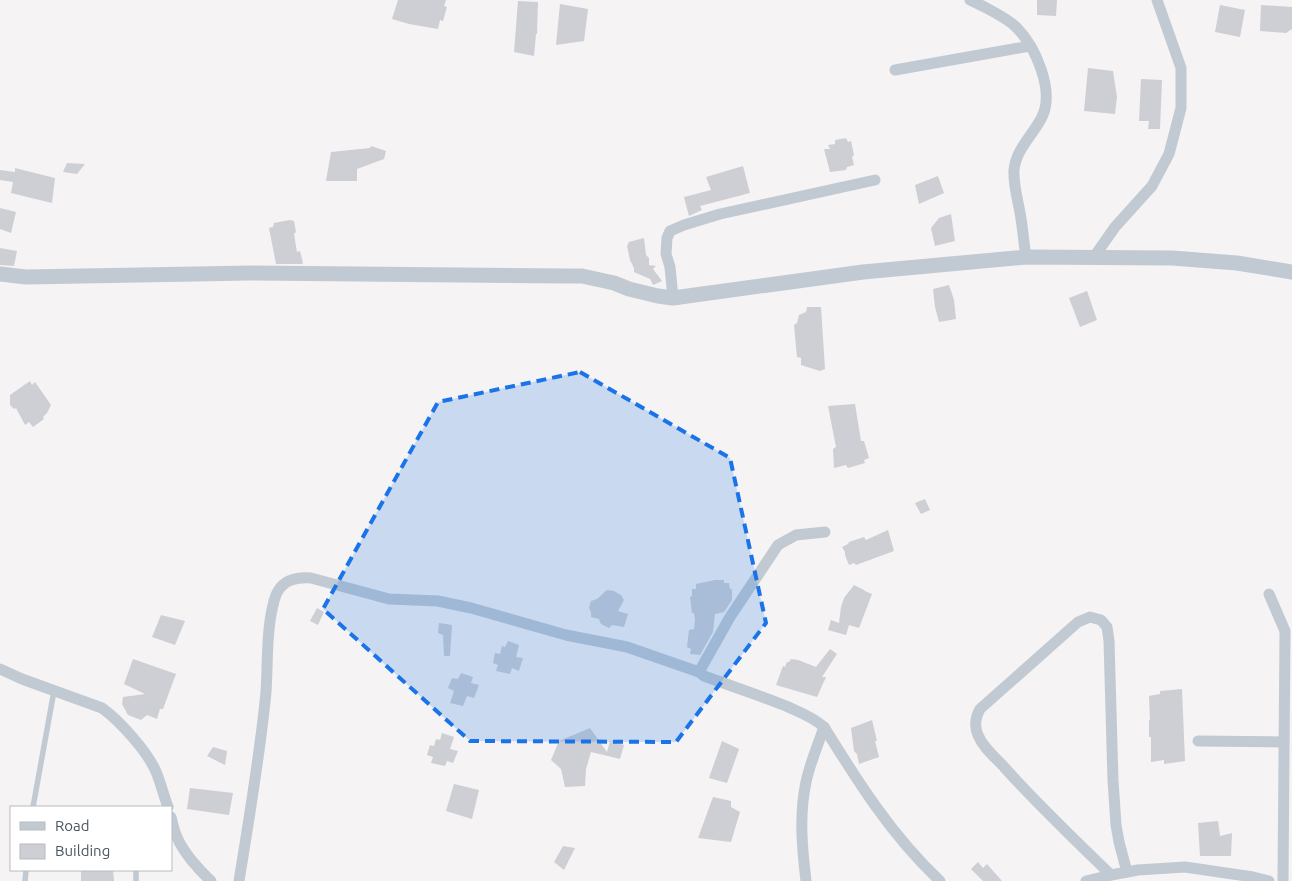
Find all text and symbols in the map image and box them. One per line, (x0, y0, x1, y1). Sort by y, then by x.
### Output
legend (10, 806, 172, 871)
text: Road (55, 817, 90, 834)
text: Building (55, 842, 110, 859)

